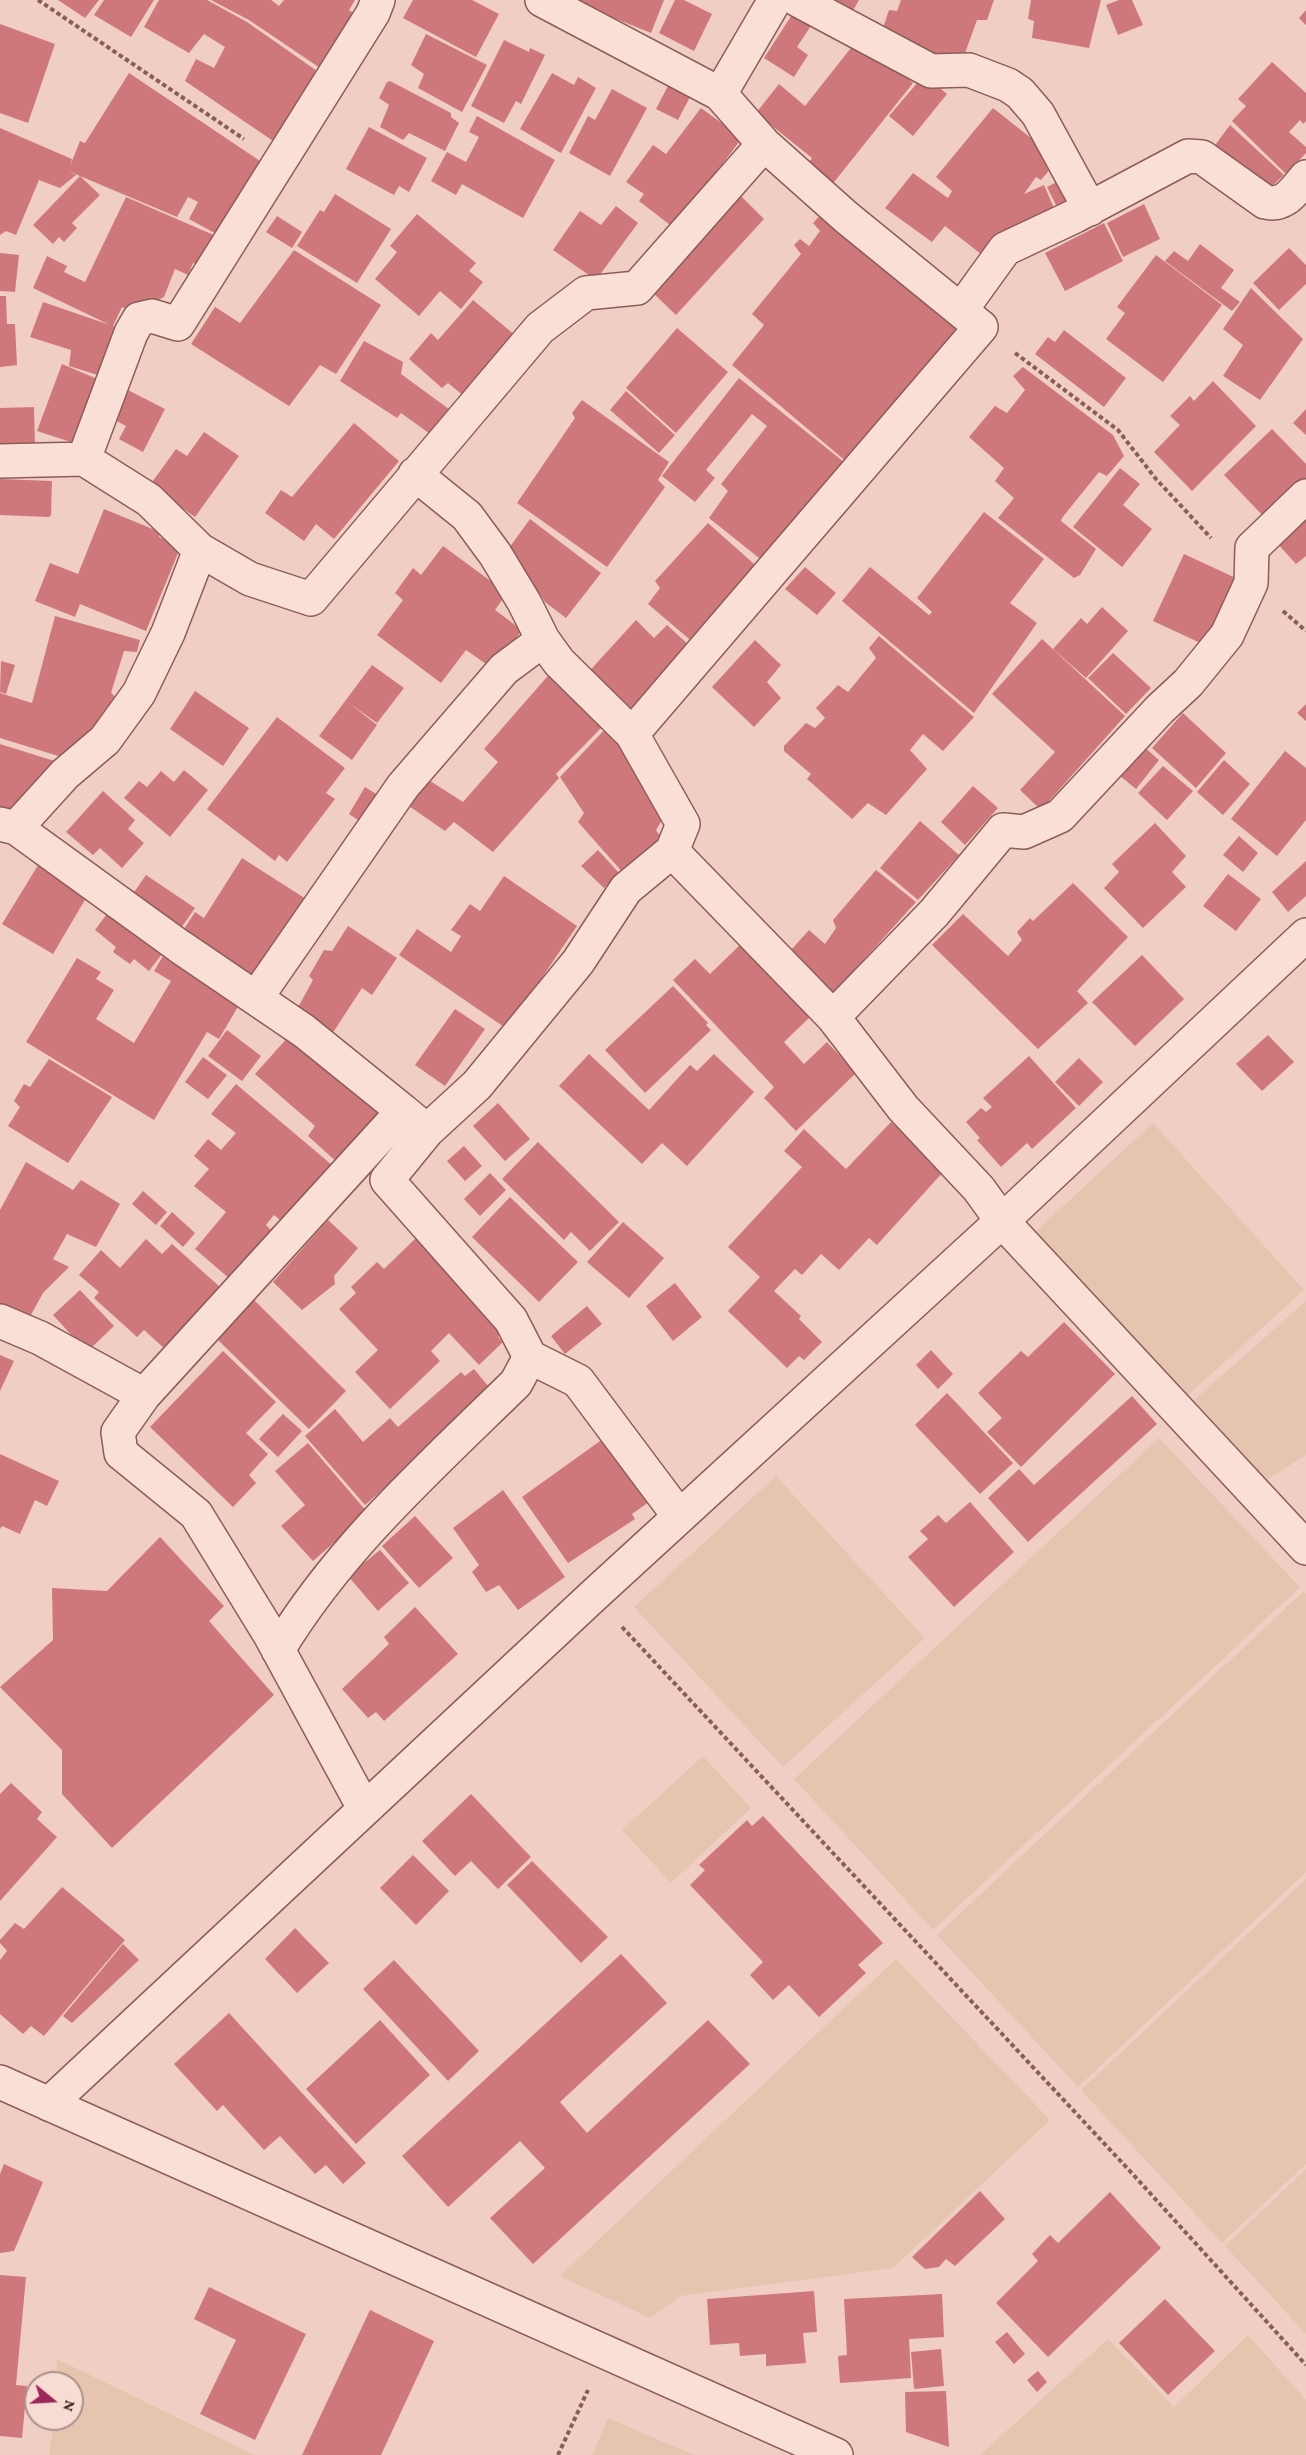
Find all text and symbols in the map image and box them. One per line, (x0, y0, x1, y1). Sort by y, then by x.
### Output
north arrow (24, 2371, 84, 2431)
text: N (60, 2398, 79, 2414)

